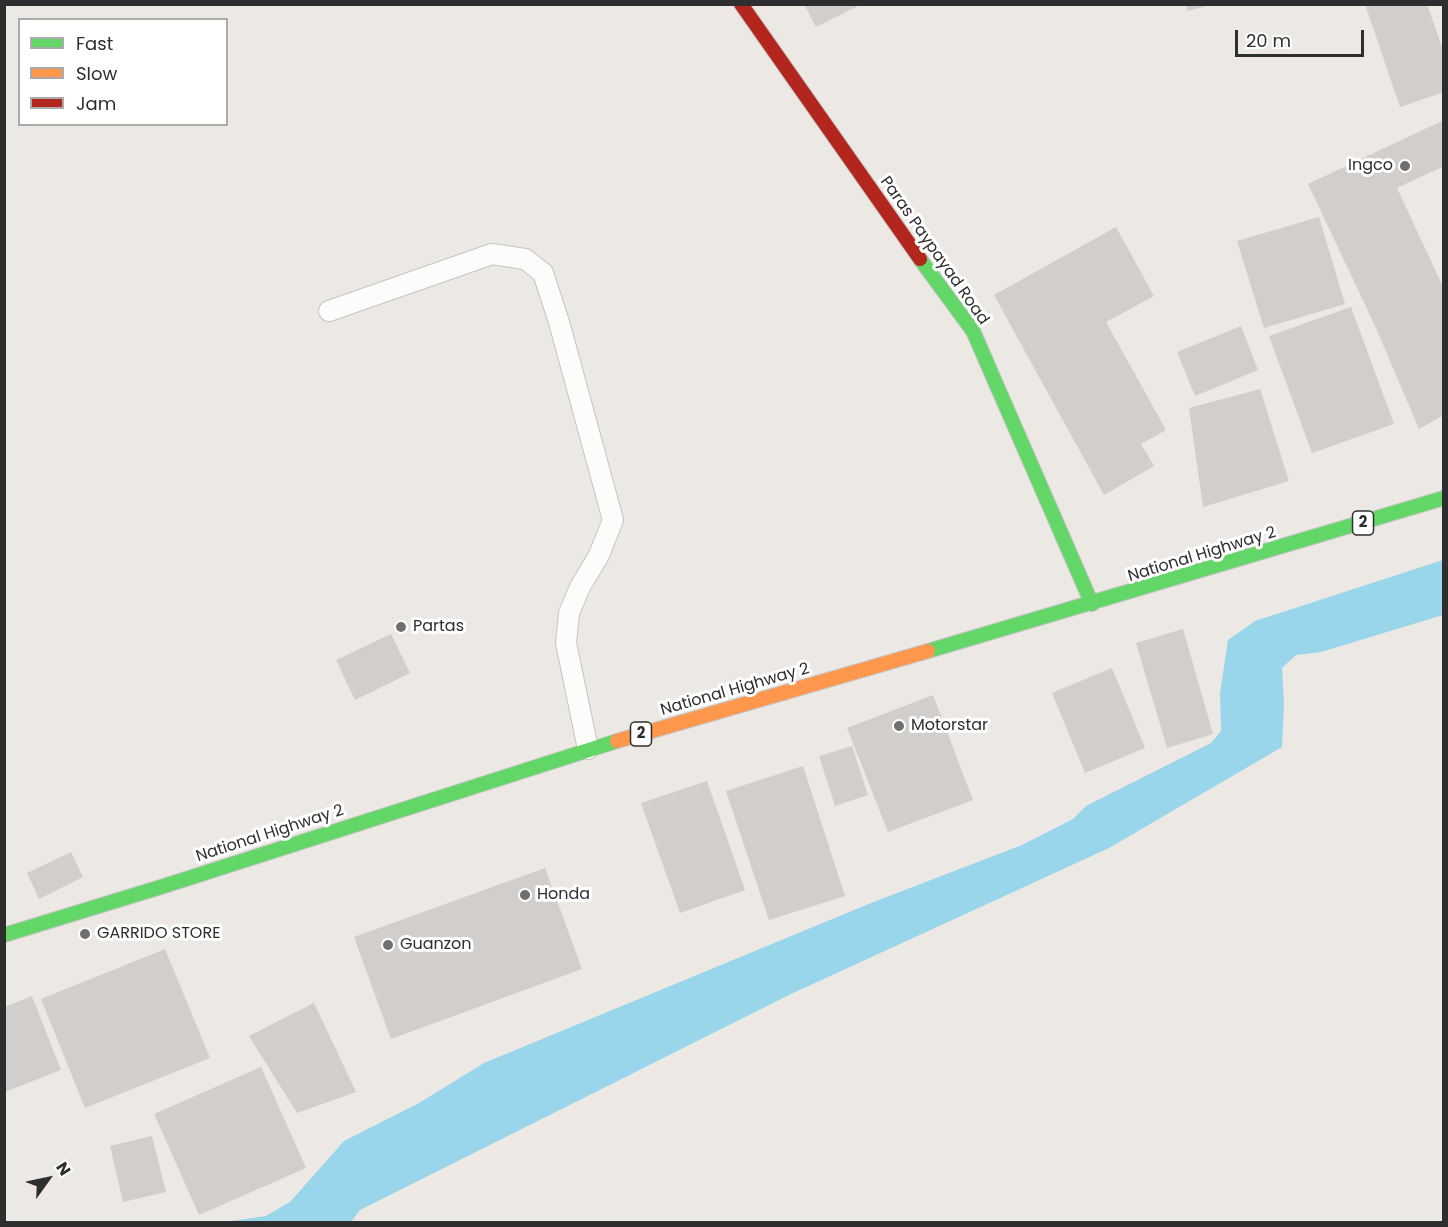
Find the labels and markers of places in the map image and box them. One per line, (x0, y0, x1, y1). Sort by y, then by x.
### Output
place label: Ingco (1348, 156, 1393, 176)
marker: Ingco (1398, 159, 1412, 173)
place label: Partas (413, 617, 464, 637)
marker: Partas (394, 620, 408, 634)
place label: Motorstar (911, 716, 988, 736)
marker: Motorstar (892, 719, 906, 733)
place label: Honda (537, 885, 590, 905)
marker: Honda (518, 888, 532, 902)
place label: GARRIDO STORE (97, 924, 220, 944)
marker: GARRIDO STORE (78, 927, 92, 941)
place label: Guanzon (400, 935, 472, 955)
marker: Guanzon (381, 938, 395, 952)

